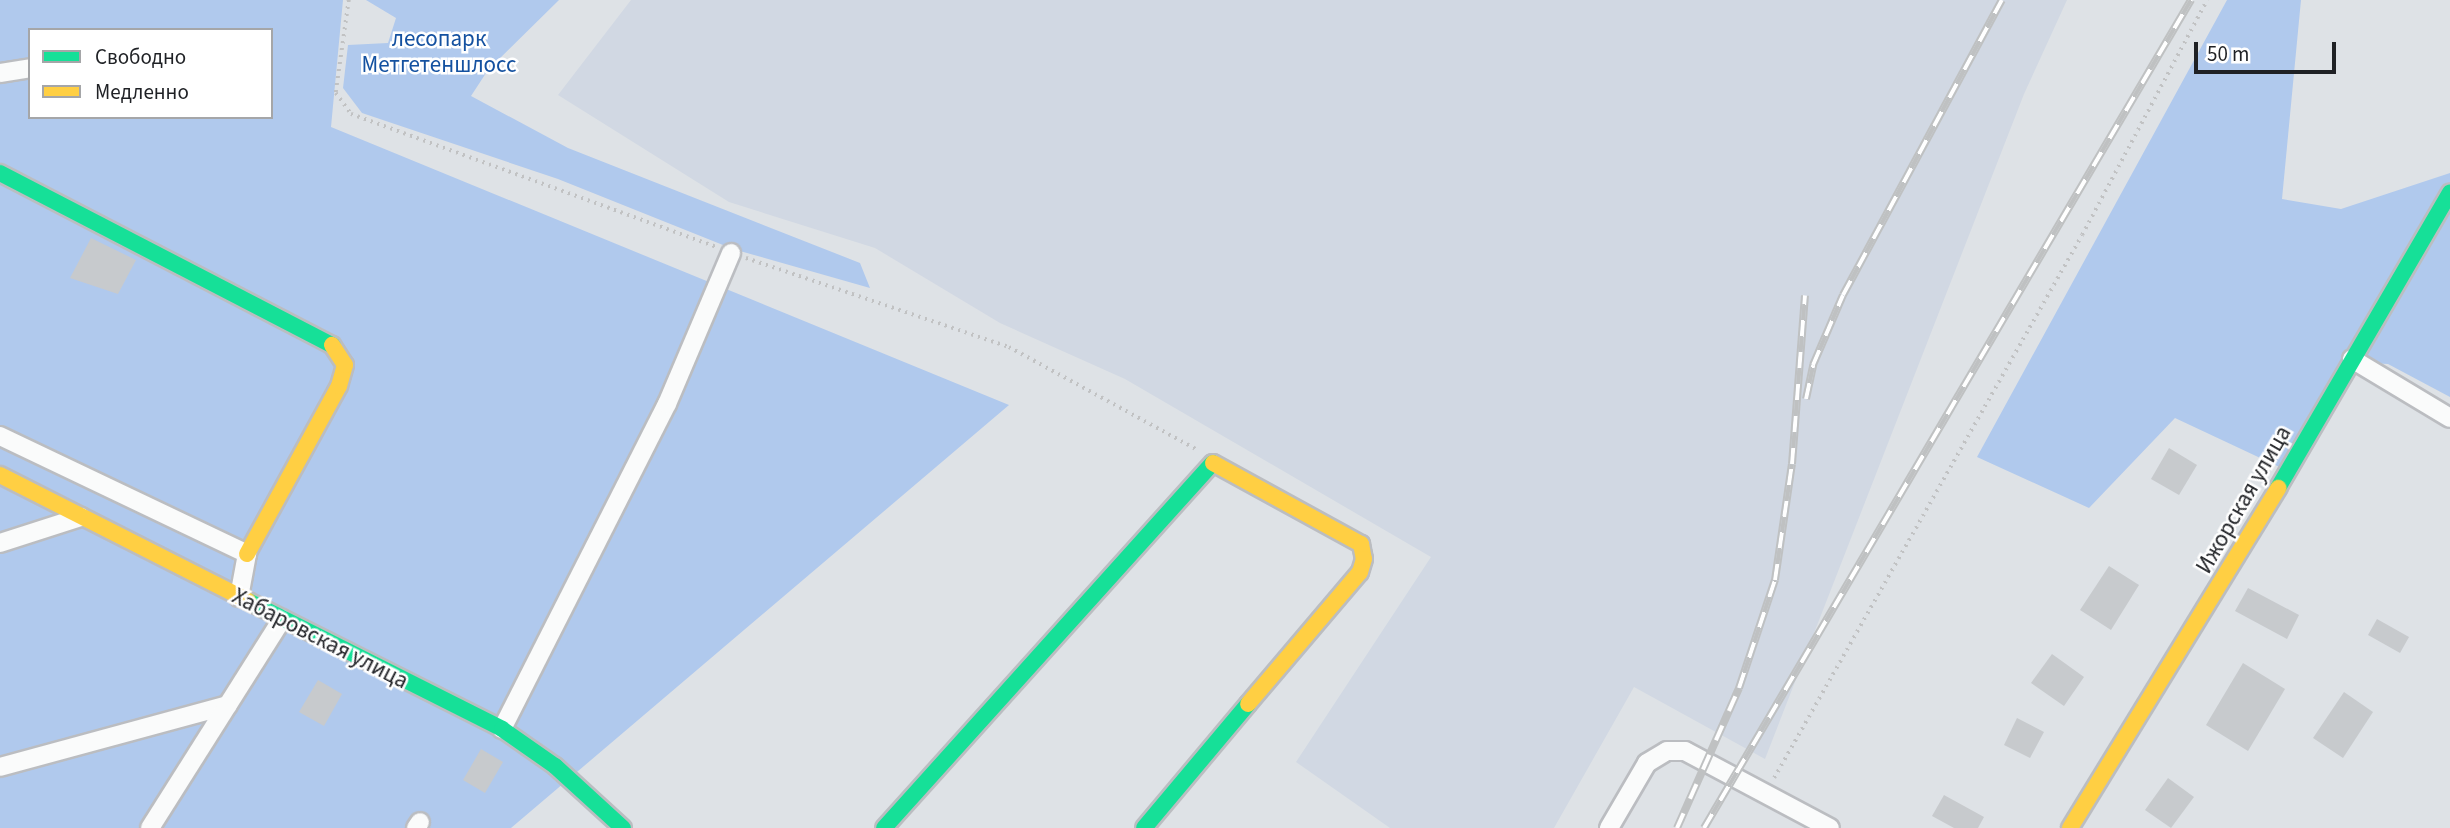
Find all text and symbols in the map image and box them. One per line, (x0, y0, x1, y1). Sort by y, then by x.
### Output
park label: лесопарк Метгетеншлосс (361, 25, 517, 79)
legend (28, 28, 273, 119)
scale bar (2198, 28, 2340, 72)
text: 50 m (2207, 39, 2249, 69)
text: Свободно (95, 42, 186, 72)
text: Медленно (95, 77, 189, 107)
street label: Ижорская улица (2191, 421, 2297, 579)
street label: Хабаровская улица (227, 583, 413, 695)

